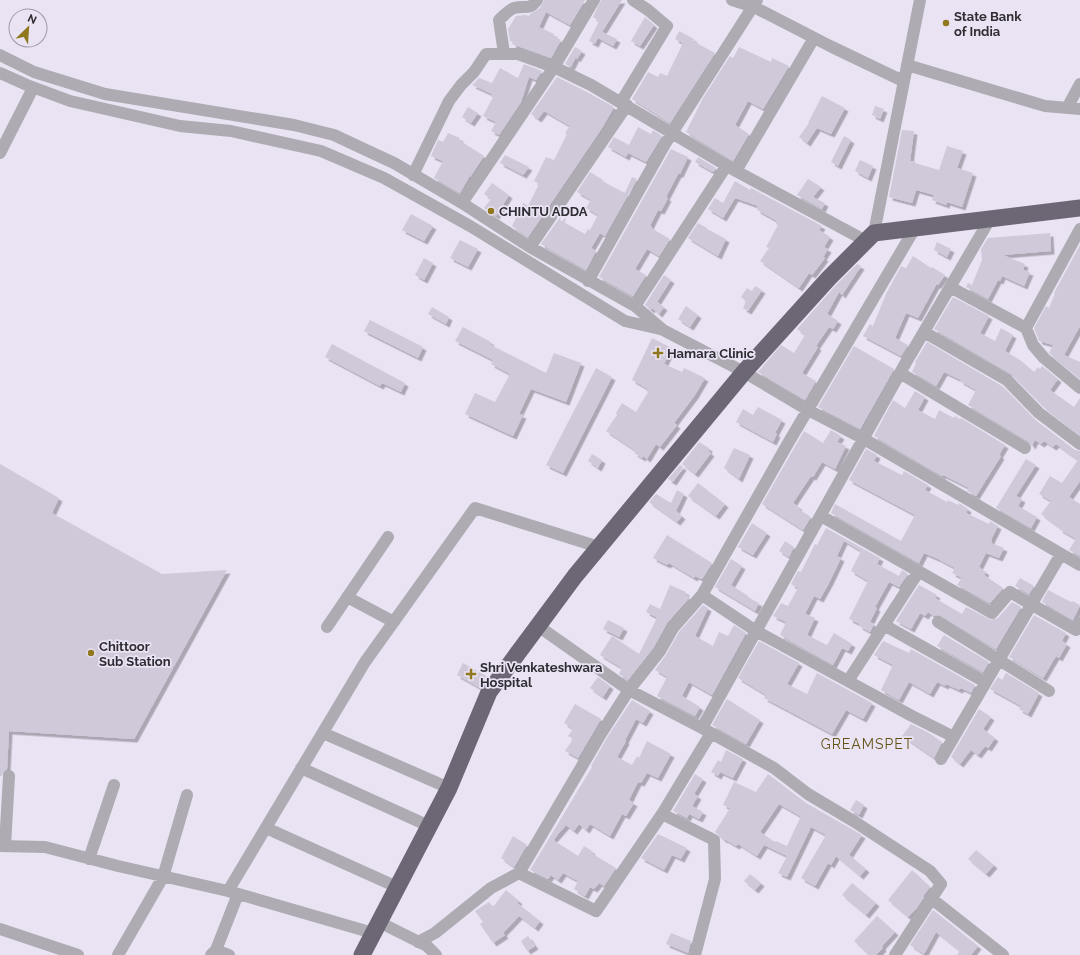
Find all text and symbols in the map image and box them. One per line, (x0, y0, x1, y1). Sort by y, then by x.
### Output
north arrow (8, 8, 48, 48)
place label: State Bank of India (954, 9, 1022, 39)
text: N (25, 12, 39, 27)
marker: State Bank of India (941, 18, 951, 28)
place label: CHINTU ADDA (499, 204, 588, 219)
marker: CHINTU ADDA (486, 206, 496, 216)
place label: Hamara Clinic (667, 346, 755, 361)
marker: Hamara Clinic (652, 347, 664, 359)
place label: Chittoor Sub Station (99, 639, 171, 669)
marker: Chittoor Sub Station (86, 648, 96, 658)
place label: Shri Venkateshwara Hospital (480, 660, 603, 690)
marker: Shri Venkateshwara Hospital (465, 668, 477, 680)
district label: GREAMSPET (821, 736, 913, 752)

